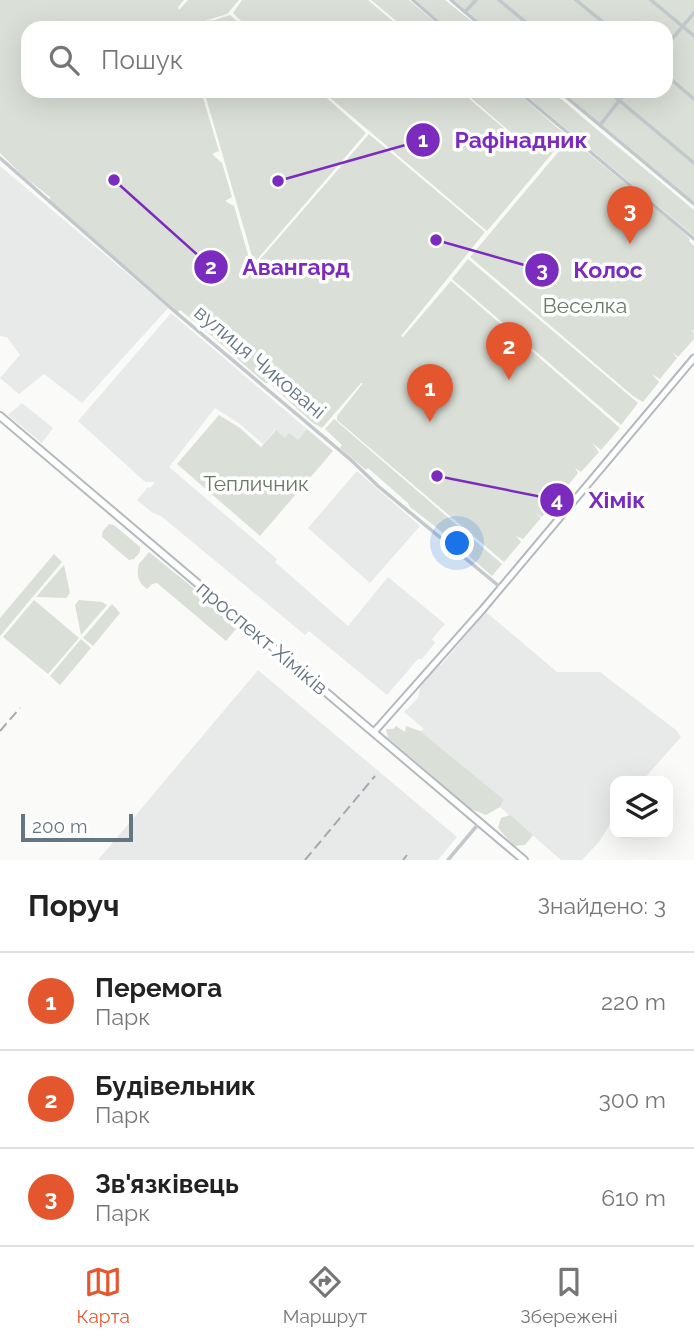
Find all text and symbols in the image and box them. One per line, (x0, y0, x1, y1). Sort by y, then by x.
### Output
search box (21, 21, 673, 98)
icon: search (45, 41, 83, 79)
text: Пошук (101, 45, 183, 75)
callout: Рафінадник (405, 118, 602, 162)
text: Рафінадник (454, 126, 588, 153)
text: 1 (418, 127, 428, 152)
pin: 3 (607, 186, 653, 244)
callout: Авангард (193, 245, 364, 289)
callout: Колос (524, 248, 657, 292)
text: Авангард (242, 253, 350, 280)
text: 2 (205, 254, 217, 279)
text: Колос (573, 256, 643, 283)
text: 3 (536, 257, 548, 282)
park label: Веселка (543, 293, 627, 318)
street label: вулиця Чиковані (190, 299, 331, 424)
pin: 2 (486, 322, 532, 380)
pin: 1 (407, 364, 453, 422)
park label: Тепличник (203, 471, 309, 496)
callout: Хімік (540, 478, 659, 522)
text: Хімік (588, 486, 645, 513)
text: 4 (551, 487, 563, 512)
your location (440, 526, 474, 560)
street label: проспект Хіміків (192, 576, 333, 700)
map controls (610, 776, 673, 839)
button: layers (610, 776, 673, 839)
scale bar (21, 811, 133, 843)
text: 200 m (32, 815, 87, 837)
text: Поруч (28, 888, 119, 923)
text: Знайдено: 3 (537, 892, 666, 919)
text: Перемога (95, 973, 222, 1003)
text: 1 (45, 988, 57, 1015)
text: 220 m (601, 988, 666, 1015)
text: Парк (95, 1003, 150, 1030)
text: Будівельник (95, 1071, 256, 1101)
text: 2 (45, 1086, 57, 1113)
text: 300 m (599, 1086, 666, 1113)
text: Парк (95, 1101, 150, 1128)
text: Зв'язківець (95, 1169, 239, 1199)
text: 3 (45, 1184, 57, 1211)
text: 610 m (601, 1184, 666, 1211)
text: Парк (95, 1199, 150, 1226)
tab: Карта (76, 1263, 130, 1327)
tab: Маршрут (283, 1263, 367, 1327)
tab: Збережені (520, 1263, 618, 1327)

